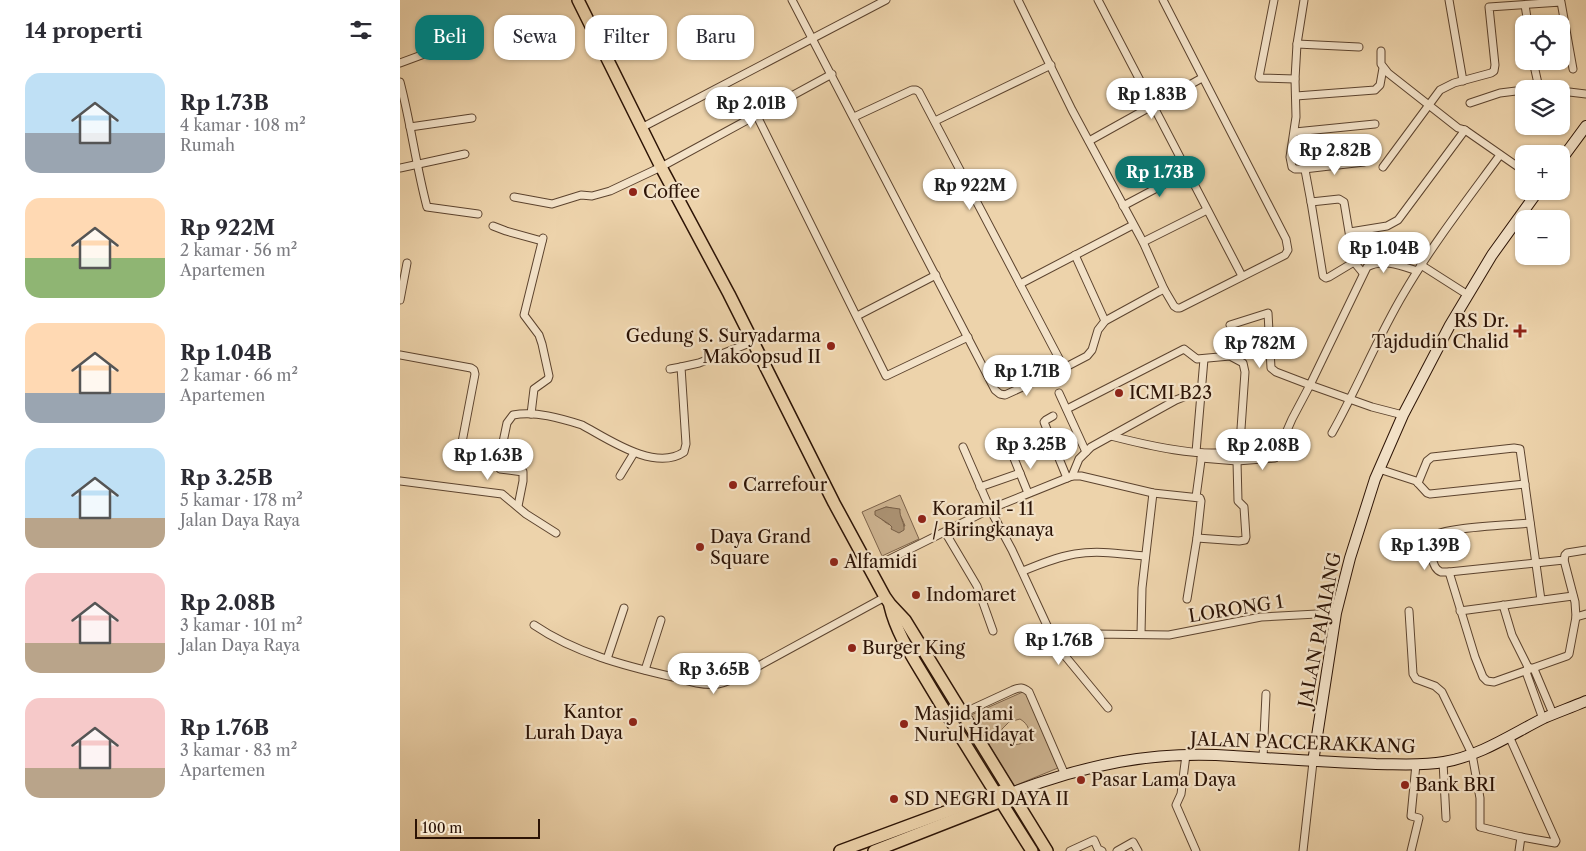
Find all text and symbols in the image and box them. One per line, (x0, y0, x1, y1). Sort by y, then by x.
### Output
chip: Beli (415, 15, 484, 60)
chip: Sewa (494, 15, 575, 60)
chip: Filter (585, 15, 667, 60)
chip: Baru (677, 15, 754, 60)
map controls (1515, 15, 1570, 265)
button: locate (1515, 15, 1570, 70)
icon: filters (347, 16, 375, 44)
text: 14 properti (25, 18, 142, 43)
pin: Rp 1.83B (1100, 78, 1204, 120)
button: layers (1515, 80, 1570, 135)
text: Rp 1.83B (1117, 84, 1187, 104)
pin: Rp 2.01B (699, 86, 803, 129)
text: Rp 1.73B (180, 90, 269, 115)
icon: home (65, 93, 125, 153)
text: Rp 2.01B (716, 93, 786, 113)
text: 4 kamar · 108 m² (180, 115, 306, 135)
pin: Rp 2.82B (1283, 134, 1387, 176)
text: Rumah (180, 135, 235, 155)
text: Rp 2.82B (1299, 140, 1371, 160)
button: + (1515, 145, 1570, 200)
pin: Rp 1.73B (1108, 156, 1212, 198)
text: Rp 1.73B (1126, 162, 1194, 182)
pin: Rp 922M (924, 168, 1016, 211)
text: Rp 922M (934, 175, 1006, 195)
place label: Coffee (643, 181, 700, 203)
marker: Coffee (627, 186, 639, 198)
button: − (1515, 210, 1570, 265)
text: Rp 922M (180, 215, 275, 240)
icon: home (65, 218, 125, 278)
pin: Rp 1.04B (1332, 232, 1436, 274)
text: Rp 1.04B (1349, 238, 1419, 258)
text: 2 kamar · 56 m² (180, 240, 297, 260)
text: Apartemen (180, 260, 265, 280)
place label: RS Dr. Tajdudin Chalid (1372, 310, 1509, 353)
marker: RS Dr. Tajdudin Chalid (1513, 324, 1527, 338)
place label: Gedung S. Suryadarma Makoopsud II (626, 325, 822, 368)
pin: Rp 782M (1214, 326, 1306, 369)
text: Rp 782M (1224, 333, 1296, 353)
text: Rp 1.04B (180, 340, 272, 365)
marker: Gedung S. Suryadarma Makoopsud II (825, 340, 837, 352)
icon: home (65, 343, 125, 403)
pin: Rp 1.71B (975, 354, 1079, 397)
text: Rp 1.71B (994, 361, 1060, 381)
text: 2 kamar · 66 m² (180, 365, 298, 385)
place label: ICMI B23 (1129, 382, 1212, 404)
text: Apartemen (180, 385, 265, 405)
marker: ICMI B23 (1113, 387, 1125, 399)
pin: Rp 3.25B (979, 428, 1083, 470)
pin: Rp 2.08B (1211, 428, 1315, 471)
text: Rp 3.25B (996, 434, 1066, 454)
text: Rp 2.08B (1227, 435, 1299, 455)
pin: Rp 1.63B (436, 438, 540, 481)
text: Rp 1.63B (453, 445, 523, 465)
text: Rp 3.25B (180, 465, 273, 490)
icon: home (65, 468, 125, 528)
place label: Carrefour (743, 474, 828, 496)
marker: Carrefour (727, 479, 739, 491)
text: 5 kamar · 178 m² (180, 490, 303, 510)
place label: Koramil - 11 / Biringkanaya (932, 498, 1054, 541)
text: Jalan Daya Raya (180, 510, 300, 530)
marker: Koramil - 11 / Biringkanaya (916, 513, 928, 525)
place label: Daya Grand Square (710, 526, 811, 569)
pin: Rp 1.39B (1373, 528, 1477, 571)
text: Rp 1.39B (1390, 535, 1460, 555)
marker: Daya Grand Square (694, 541, 706, 553)
street label: JALAN PAJAIANG (1294, 550, 1346, 712)
place label: Alfamidi (843, 551, 918, 573)
marker: Alfamidi (828, 556, 840, 568)
place label: Indomaret (926, 584, 1017, 606)
marker: Indomaret (910, 589, 922, 601)
text: Rp 2.08B (180, 590, 275, 615)
street label: LORONG 1 (1187, 591, 1285, 627)
icon: home (65, 593, 125, 653)
text: 3 kamar · 101 m² (180, 615, 303, 635)
pin: Rp 1.76B (1007, 624, 1111, 666)
text: Rp 1.76B (1025, 630, 1093, 650)
text: Jalan Daya Raya (180, 635, 300, 655)
place label: Burger King (862, 637, 965, 659)
marker: Burger King (846, 642, 858, 654)
pin: Rp 3.65B (662, 652, 766, 695)
text: Rp 3.65B (679, 659, 749, 679)
place label: Kantor Lurah Daya (524, 701, 623, 744)
place label: Masjid Jami Nurul Hidayat (914, 703, 1035, 746)
text: Rp 1.76B (180, 715, 269, 740)
marker: Kantor Lurah Daya (627, 716, 639, 728)
icon: home (65, 718, 125, 778)
marker: Masjid Jami Nurul Hidayat (898, 718, 910, 730)
street label: JALAN PACCERAKKANG (1187, 728, 1417, 758)
text: 3 kamar · 83 m² (180, 740, 297, 760)
text: Apartemen (180, 760, 265, 780)
place label: Pasar Lama Daya (1091, 769, 1237, 791)
marker: Pasar Lama Daya (1075, 774, 1087, 786)
place label: Bank BRI (1415, 774, 1496, 796)
marker: Bank BRI (1399, 779, 1411, 791)
place label: SD NEGRI DAYA II (904, 788, 1069, 810)
marker: SD NEGRI DAYA II (888, 793, 900, 805)
scale bar (415, 816, 540, 839)
text: 100 m (422, 819, 462, 837)

